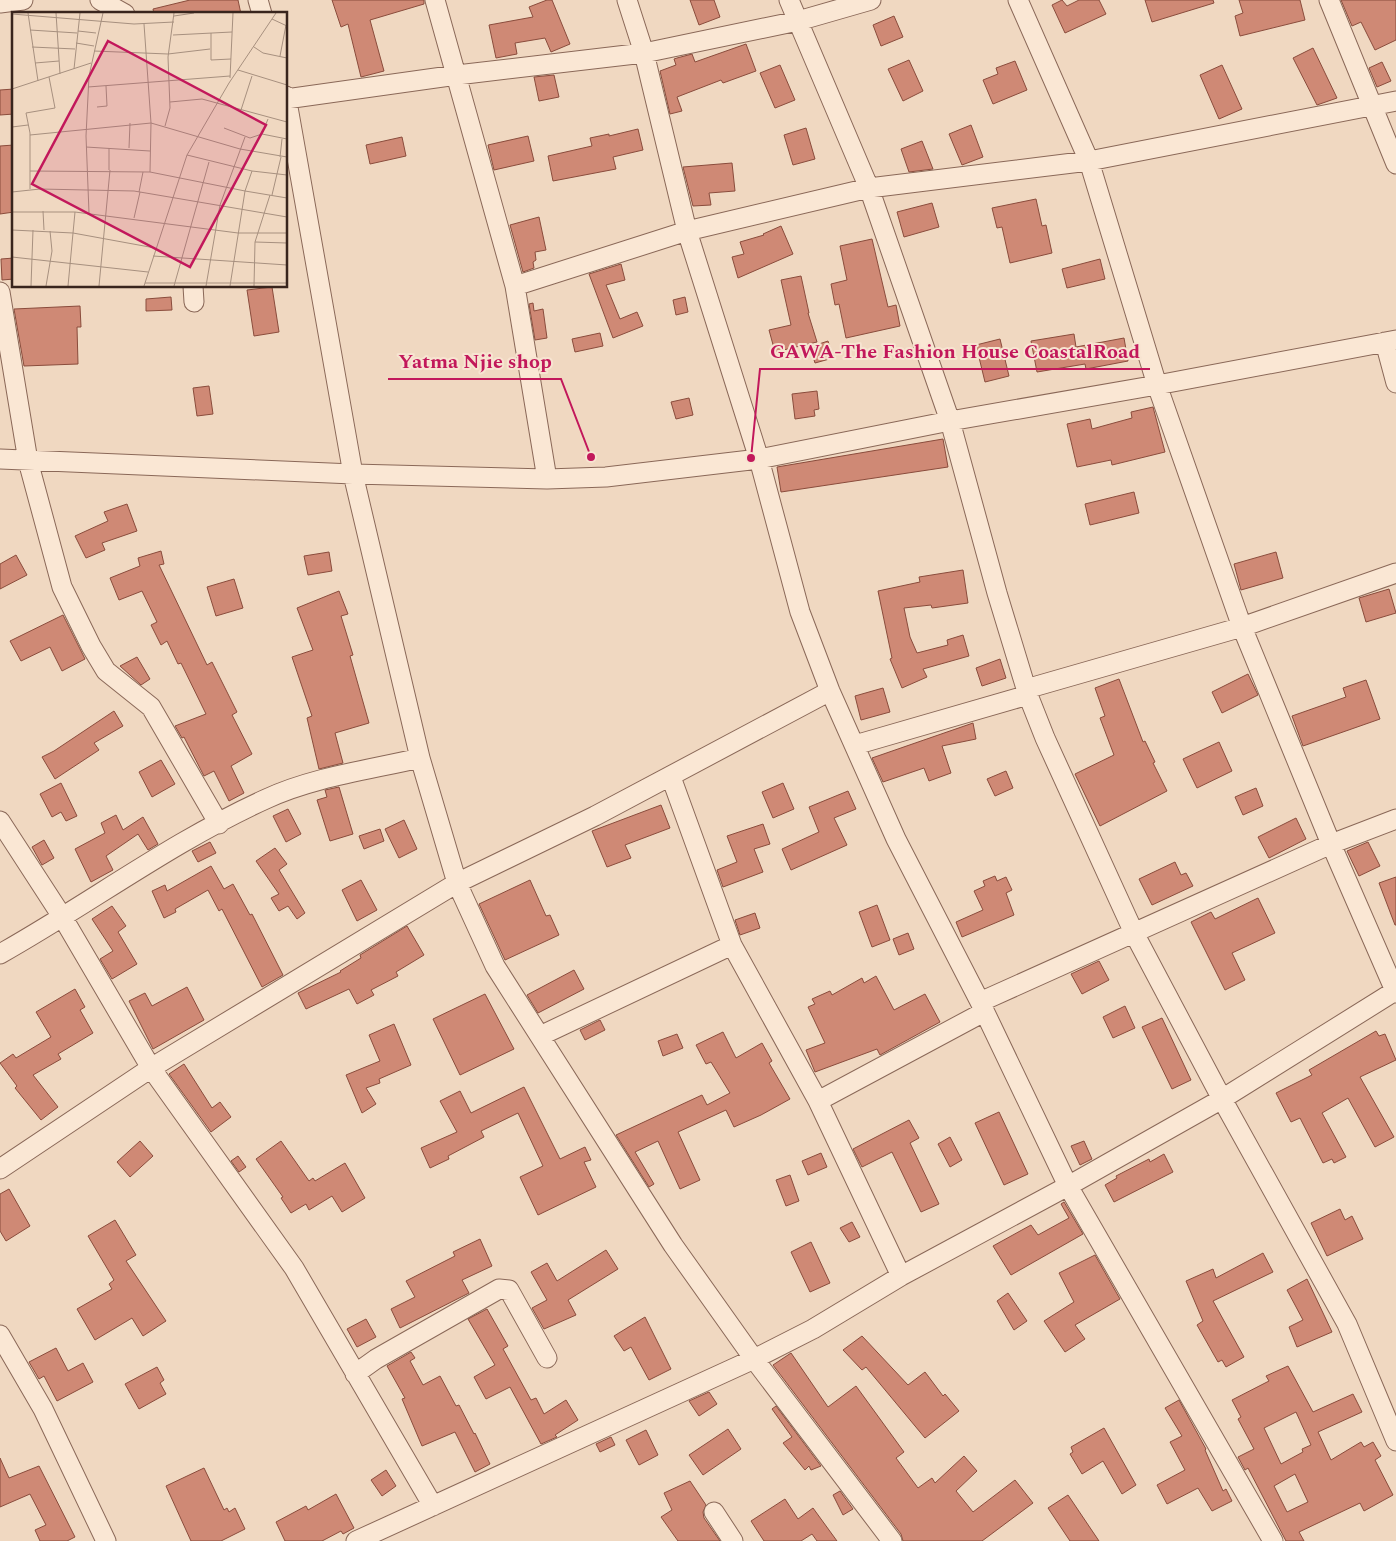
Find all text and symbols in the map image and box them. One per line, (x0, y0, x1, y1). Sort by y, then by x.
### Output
inset map (12, 12, 288, 288)
callout: GAWA-The Fashion House CoastalRoad (760, 334, 1150, 369)
text: GAWA-The Fashion House CoastalRoad (770, 337, 1140, 367)
callout: Yatma Njie shop (388, 344, 561, 379)
text: Yatma Njie shop (398, 347, 552, 377)

